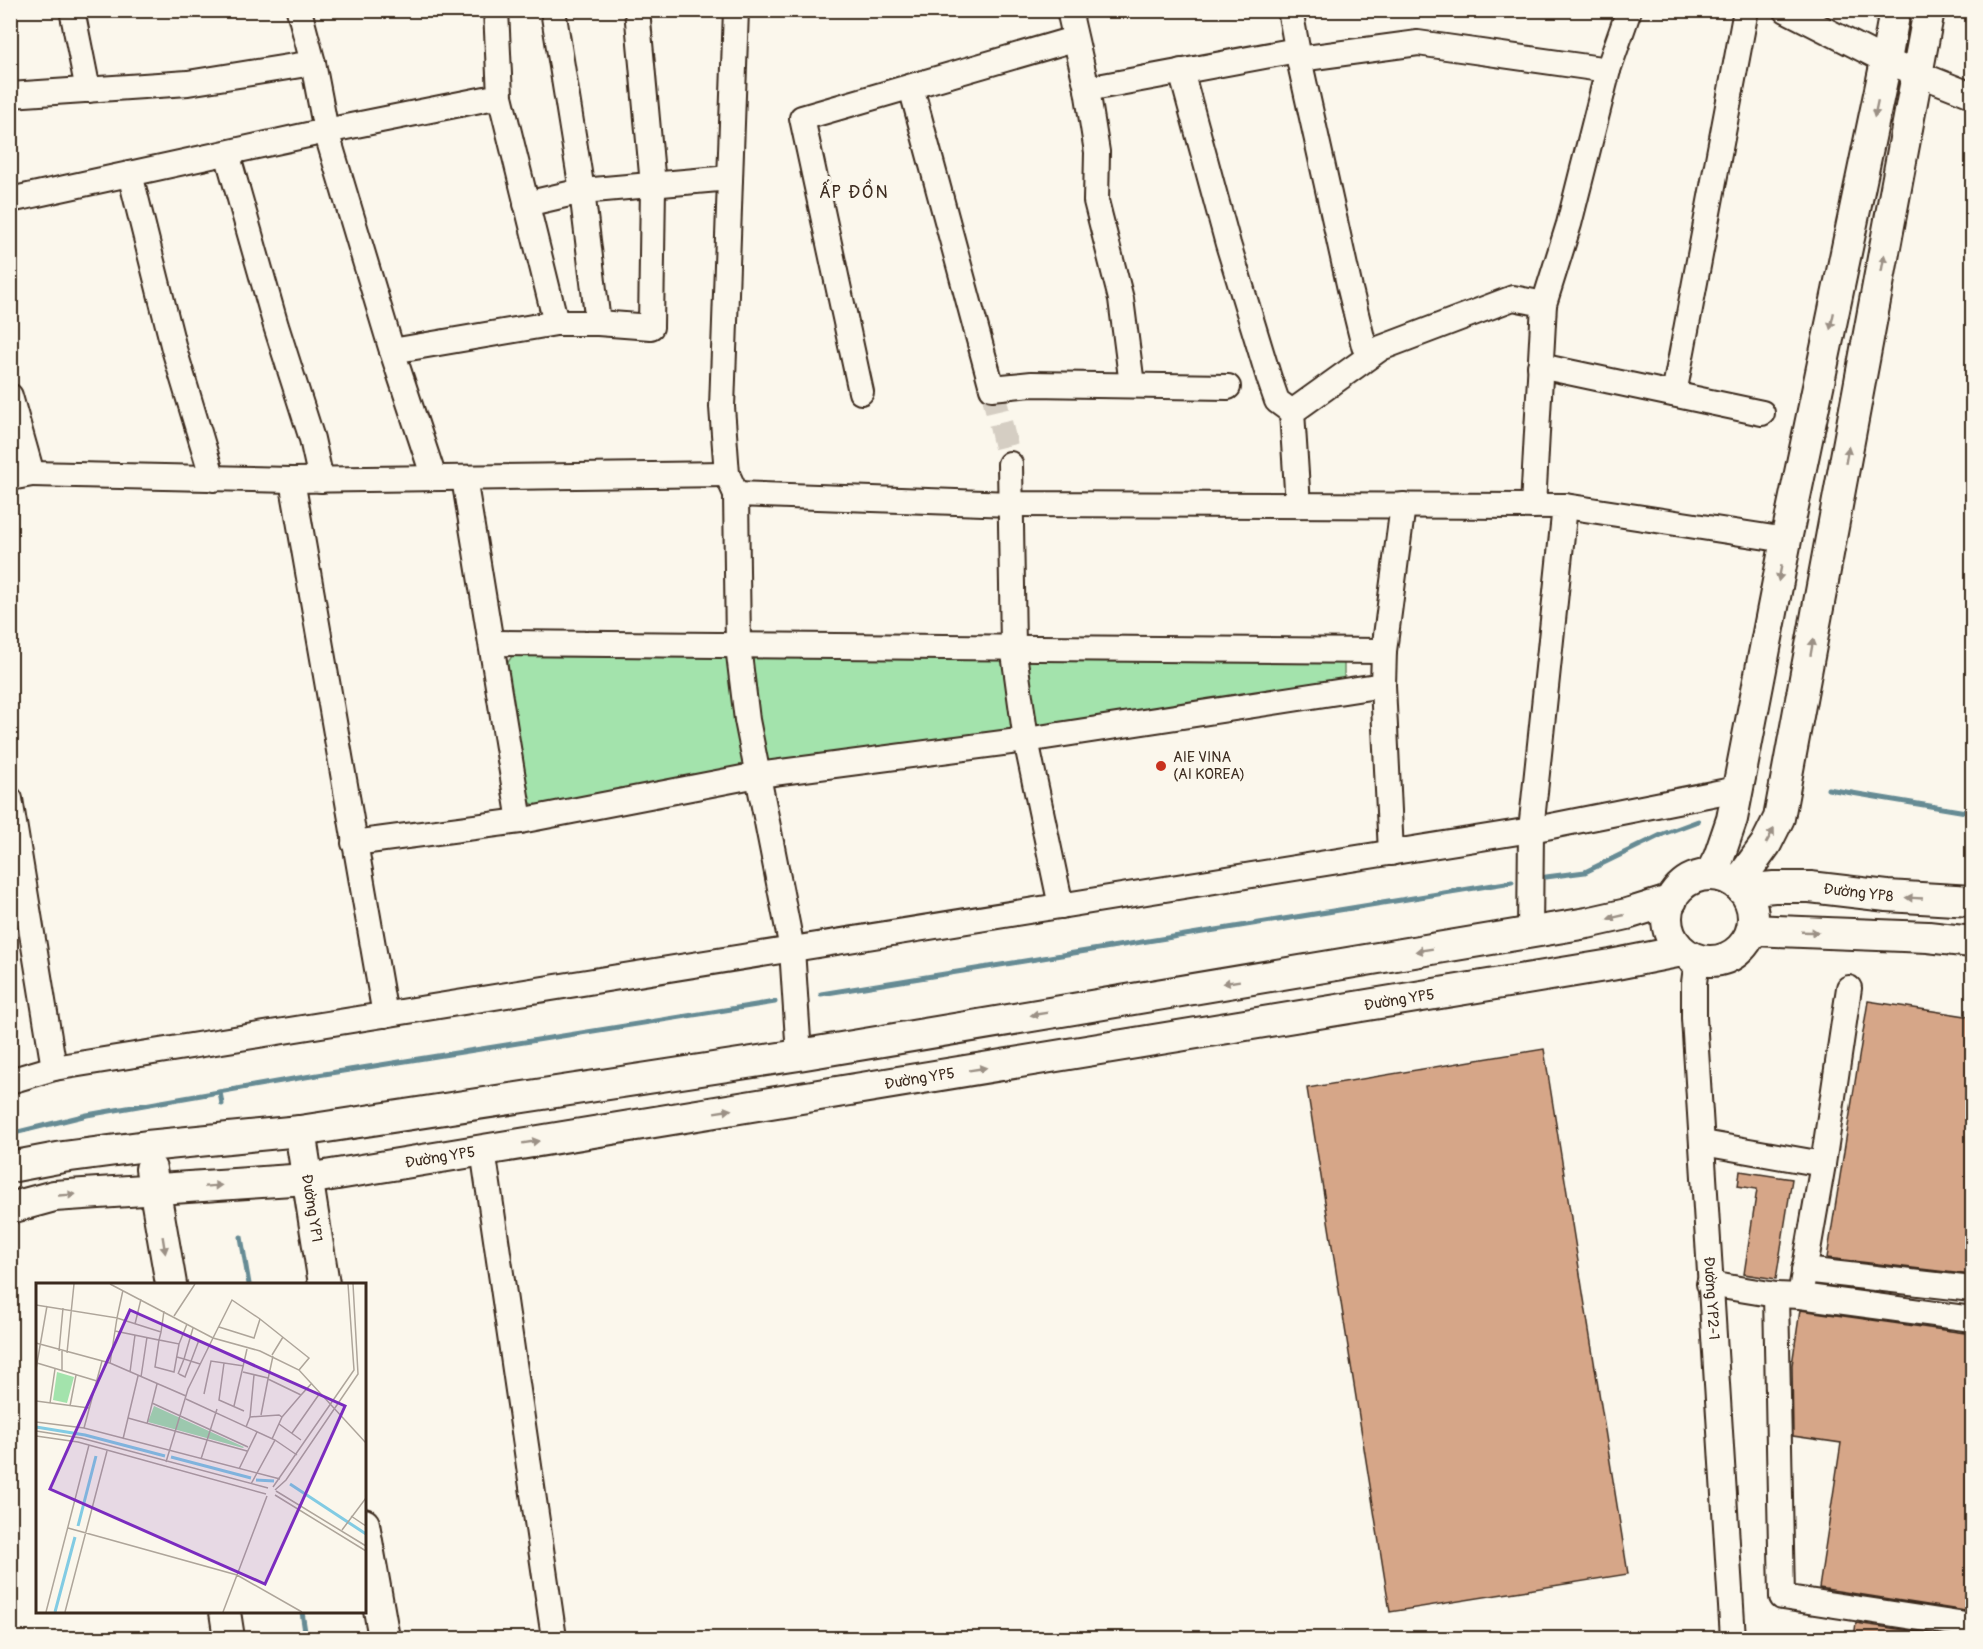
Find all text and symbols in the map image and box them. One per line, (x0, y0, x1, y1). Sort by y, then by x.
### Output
one-way arrow (1871, 100, 1881, 119)
district label: ẤP ĐỒN (819, 178, 889, 204)
one-way arrow (1878, 253, 1887, 272)
one-way arrow (1827, 311, 1836, 330)
one-way arrow (1843, 445, 1852, 464)
one-way arrow (1775, 564, 1784, 583)
one-way arrow (1808, 637, 1817, 656)
place label: AIE VINA (AI KOREA) (1173, 748, 1245, 784)
marker: AIE VINA (AI KOREA) (1154, 759, 1168, 773)
one-way arrow (1765, 828, 1775, 845)
street label: Đường YP8 (1823, 879, 1894, 906)
one-way arrow (1905, 893, 1924, 902)
one-way arrow (1606, 913, 1625, 922)
one-way arrow (1801, 927, 1820, 937)
one-way arrow (1414, 946, 1433, 955)
one-way arrow (1222, 978, 1241, 987)
street label: Đường YP5 (1363, 985, 1436, 1015)
one-way arrow (1029, 1010, 1048, 1019)
street label: Đường YP5 (883, 1063, 956, 1094)
one-way arrow (969, 1065, 988, 1074)
one-way arrow (714, 1107, 733, 1116)
one-way arrow (522, 1138, 541, 1147)
street label: Đường YP5 (404, 1142, 477, 1172)
street label: Đường YP1 (297, 1173, 327, 1243)
one-way arrow (204, 1181, 223, 1190)
one-way arrow (58, 1191, 77, 1200)
one-way arrow (160, 1236, 169, 1255)
street label: Đường YP2-1 (1700, 1256, 1724, 1340)
inset map (36, 1283, 366, 1613)

